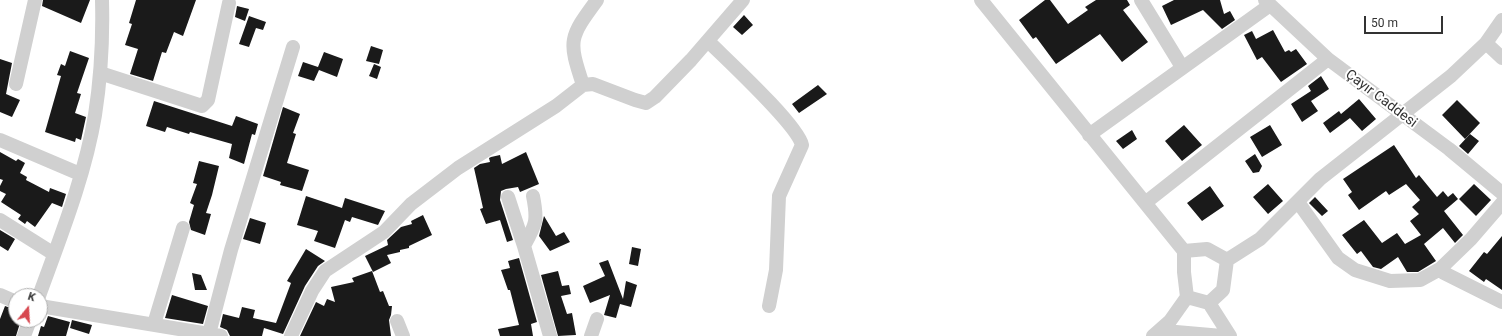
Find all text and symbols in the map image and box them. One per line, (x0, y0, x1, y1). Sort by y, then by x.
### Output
scale bar (1366, 8, 1445, 34)
text: 50 m (1371, 16, 1398, 30)
street label: Çayır Caddesi (1342, 67, 1420, 131)
north arrow (8, 288, 48, 328)
text: K (26, 290, 37, 304)

